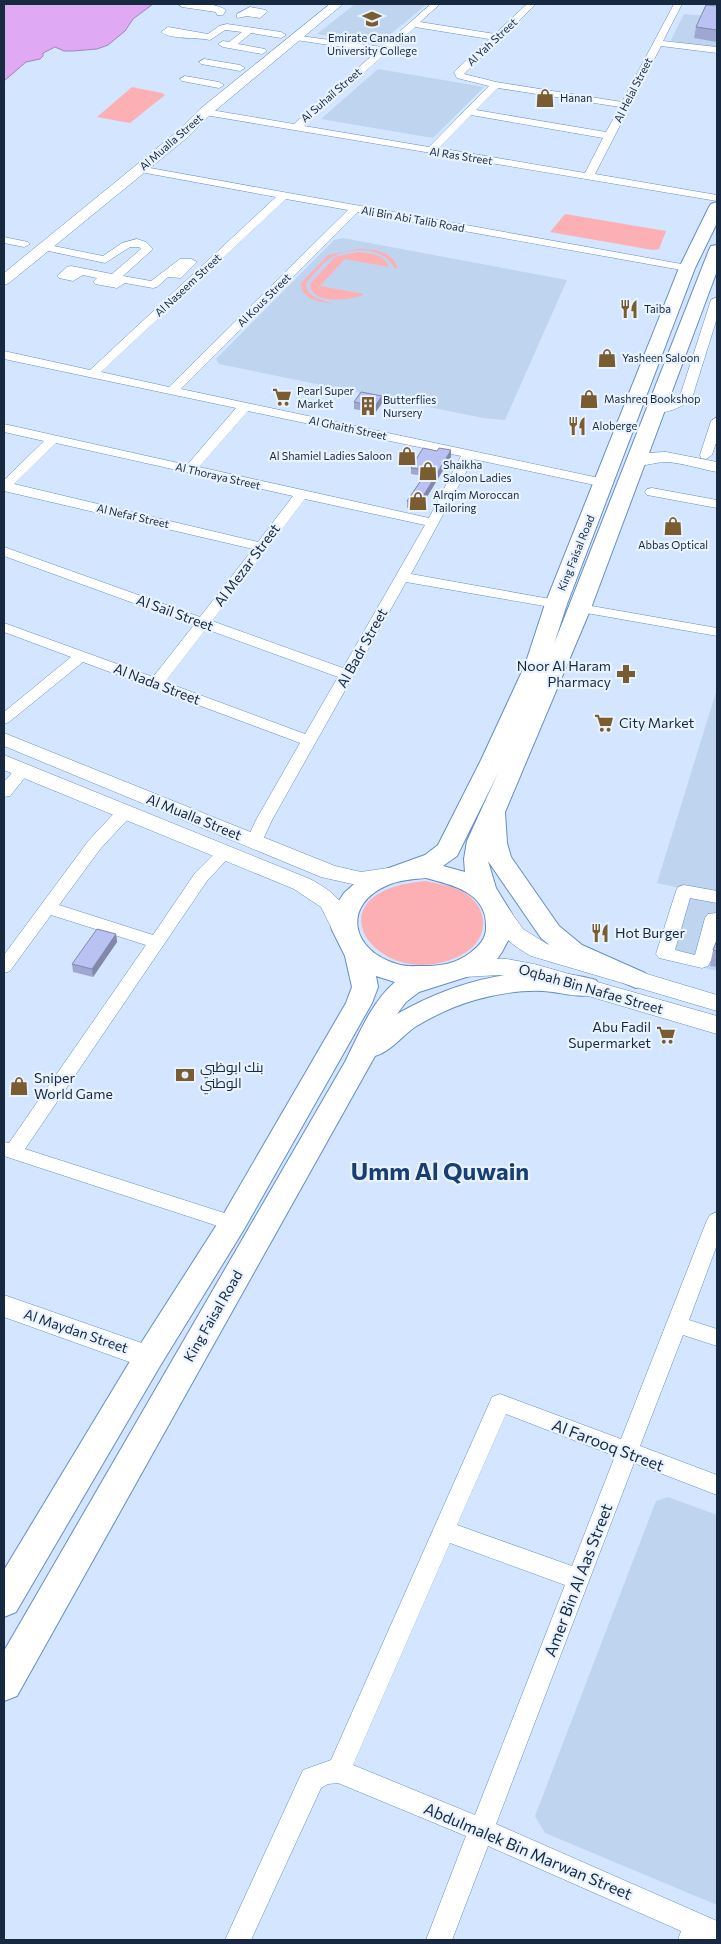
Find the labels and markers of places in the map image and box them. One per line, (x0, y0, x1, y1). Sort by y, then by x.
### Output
school or university icon: Emirate Canadian University College (361, 8, 383, 30)
place label: Emirate Canadian University College (327, 31, 417, 57)
shop icon: Hanan (534, 87, 556, 109)
place label: Hanan (560, 91, 592, 104)
restaurant icon: Taiba (618, 298, 640, 320)
place label: Taiba (644, 302, 671, 315)
shop icon: Yasheen Saloon (596, 347, 618, 369)
place label: Yasheen Saloon (622, 351, 700, 364)
place label: Pearl Super Market (297, 384, 354, 410)
supermarket icon: Pearl Super Market (271, 386, 293, 408)
shop icon: Mashreq Bookshop (578, 388, 600, 410)
place label: Mashreq Bookshop (604, 392, 701, 405)
place label: Butterflies Nursery (383, 393, 436, 419)
building icon: Butterflies Nursery (357, 395, 379, 417)
restaurant icon: Aloberge (566, 415, 588, 437)
place label: Aloberge (592, 419, 638, 432)
shop icon: Al Shamiel Ladies Saloon (396, 445, 418, 467)
place label: Al Shamiel Ladies Saloon (269, 449, 392, 462)
place label: Shaikha Saloon Ladies (443, 458, 512, 484)
shop icon: Shaikha Saloon Ladies (417, 460, 439, 482)
place label: Alrqim Moroccan Tailoring (433, 488, 519, 514)
shop icon: Alrqim Moroccan Tailoring (407, 490, 429, 512)
shop icon: Abbas Optical (662, 515, 684, 537)
place label: Abbas Optical (638, 538, 708, 551)
place label: Noor Al Haram Pharmacy (517, 657, 611, 690)
pharmacy icon: Noor Al Haram Pharmacy (615, 663, 637, 685)
supermarket icon: City Market (593, 712, 615, 734)
place label: City Market (619, 714, 695, 731)
restaurant icon: Hot Burger (589, 922, 611, 944)
place label: Hot Burger (615, 924, 685, 941)
place label: Abu Fadil Supermarket (568, 1018, 651, 1051)
supermarket icon: Abu Fadil Supermarket (655, 1024, 677, 1046)
place label: بنك ابوظبي الوطني (200, 1058, 264, 1095)
bank icon: بنك ابوظبي الوطني (174, 1064, 196, 1086)
place label: Sniper World Game (34, 1069, 113, 1102)
shop icon: Sniper World Game (8, 1075, 30, 1097)

